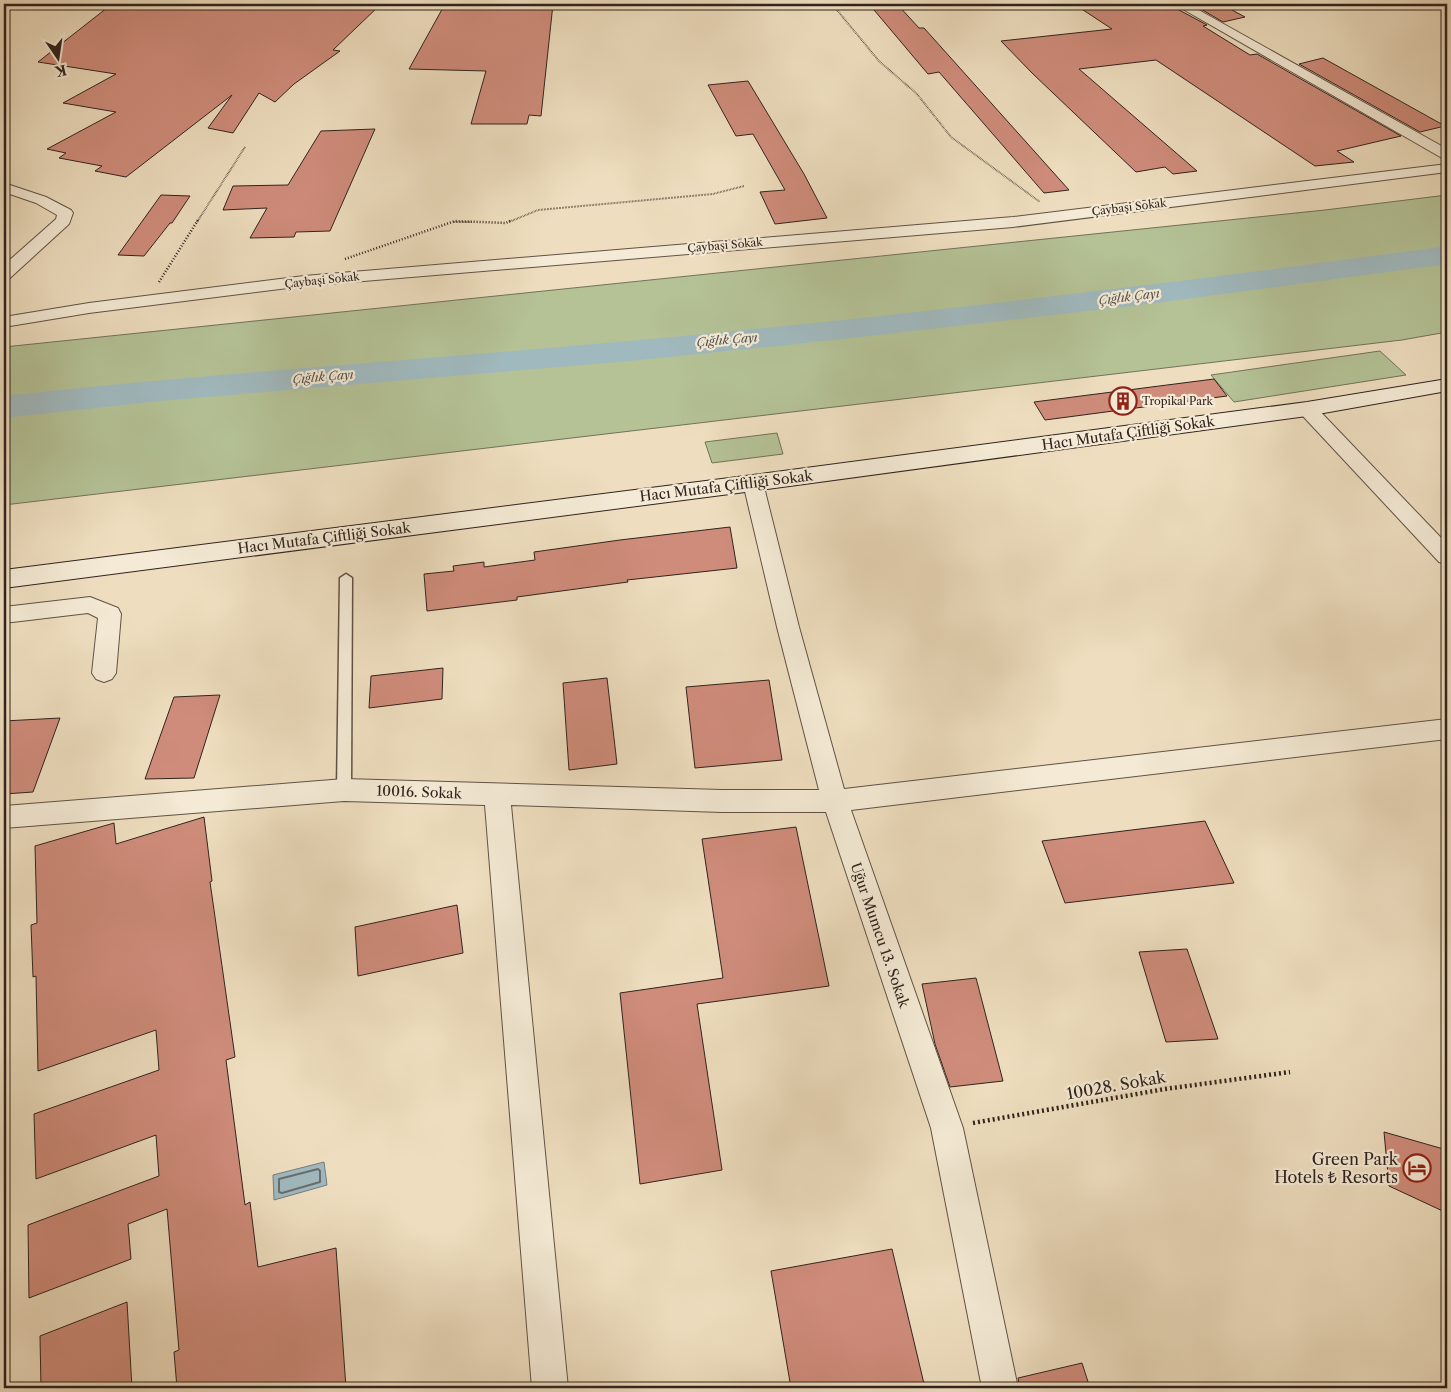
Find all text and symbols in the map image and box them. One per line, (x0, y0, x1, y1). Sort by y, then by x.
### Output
north arrow (32, 32, 82, 82)
text: K (53, 61, 68, 81)
street label: Çaybaşi Sokak (1091, 195, 1168, 219)
street label: Çaybaşi Sokak (687, 235, 764, 255)
street label: Çaybaşi Sokak (284, 269, 361, 291)
water label: Çığlık Çayı (1097, 285, 1160, 308)
water label: Çığlık Çayı (696, 329, 758, 350)
water label: Çığlık Çayı (292, 366, 354, 387)
building icon: Tropikal Park (1108, 386, 1138, 416)
place label: Tropikal Park (1142, 394, 1214, 408)
street label: Hacı Mutafa Çiftliği Sokak (1041, 412, 1216, 454)
street label: Hacı Mutafa Çiftliği Sokak (639, 466, 814, 506)
street label: Hacı Mutafa Çiftliği Sokak (237, 518, 412, 558)
street label: 10016. Sokak (376, 782, 463, 803)
street label: Uğur Mumcu 13. Sokak (847, 860, 914, 1011)
street label: 10028. Sokak (1065, 1066, 1168, 1104)
place label: Green Park Hotels ₺ Resorts (1274, 1149, 1399, 1187)
hotel icon: Green Park Hotels ₺ Resorts (1402, 1153, 1432, 1183)

